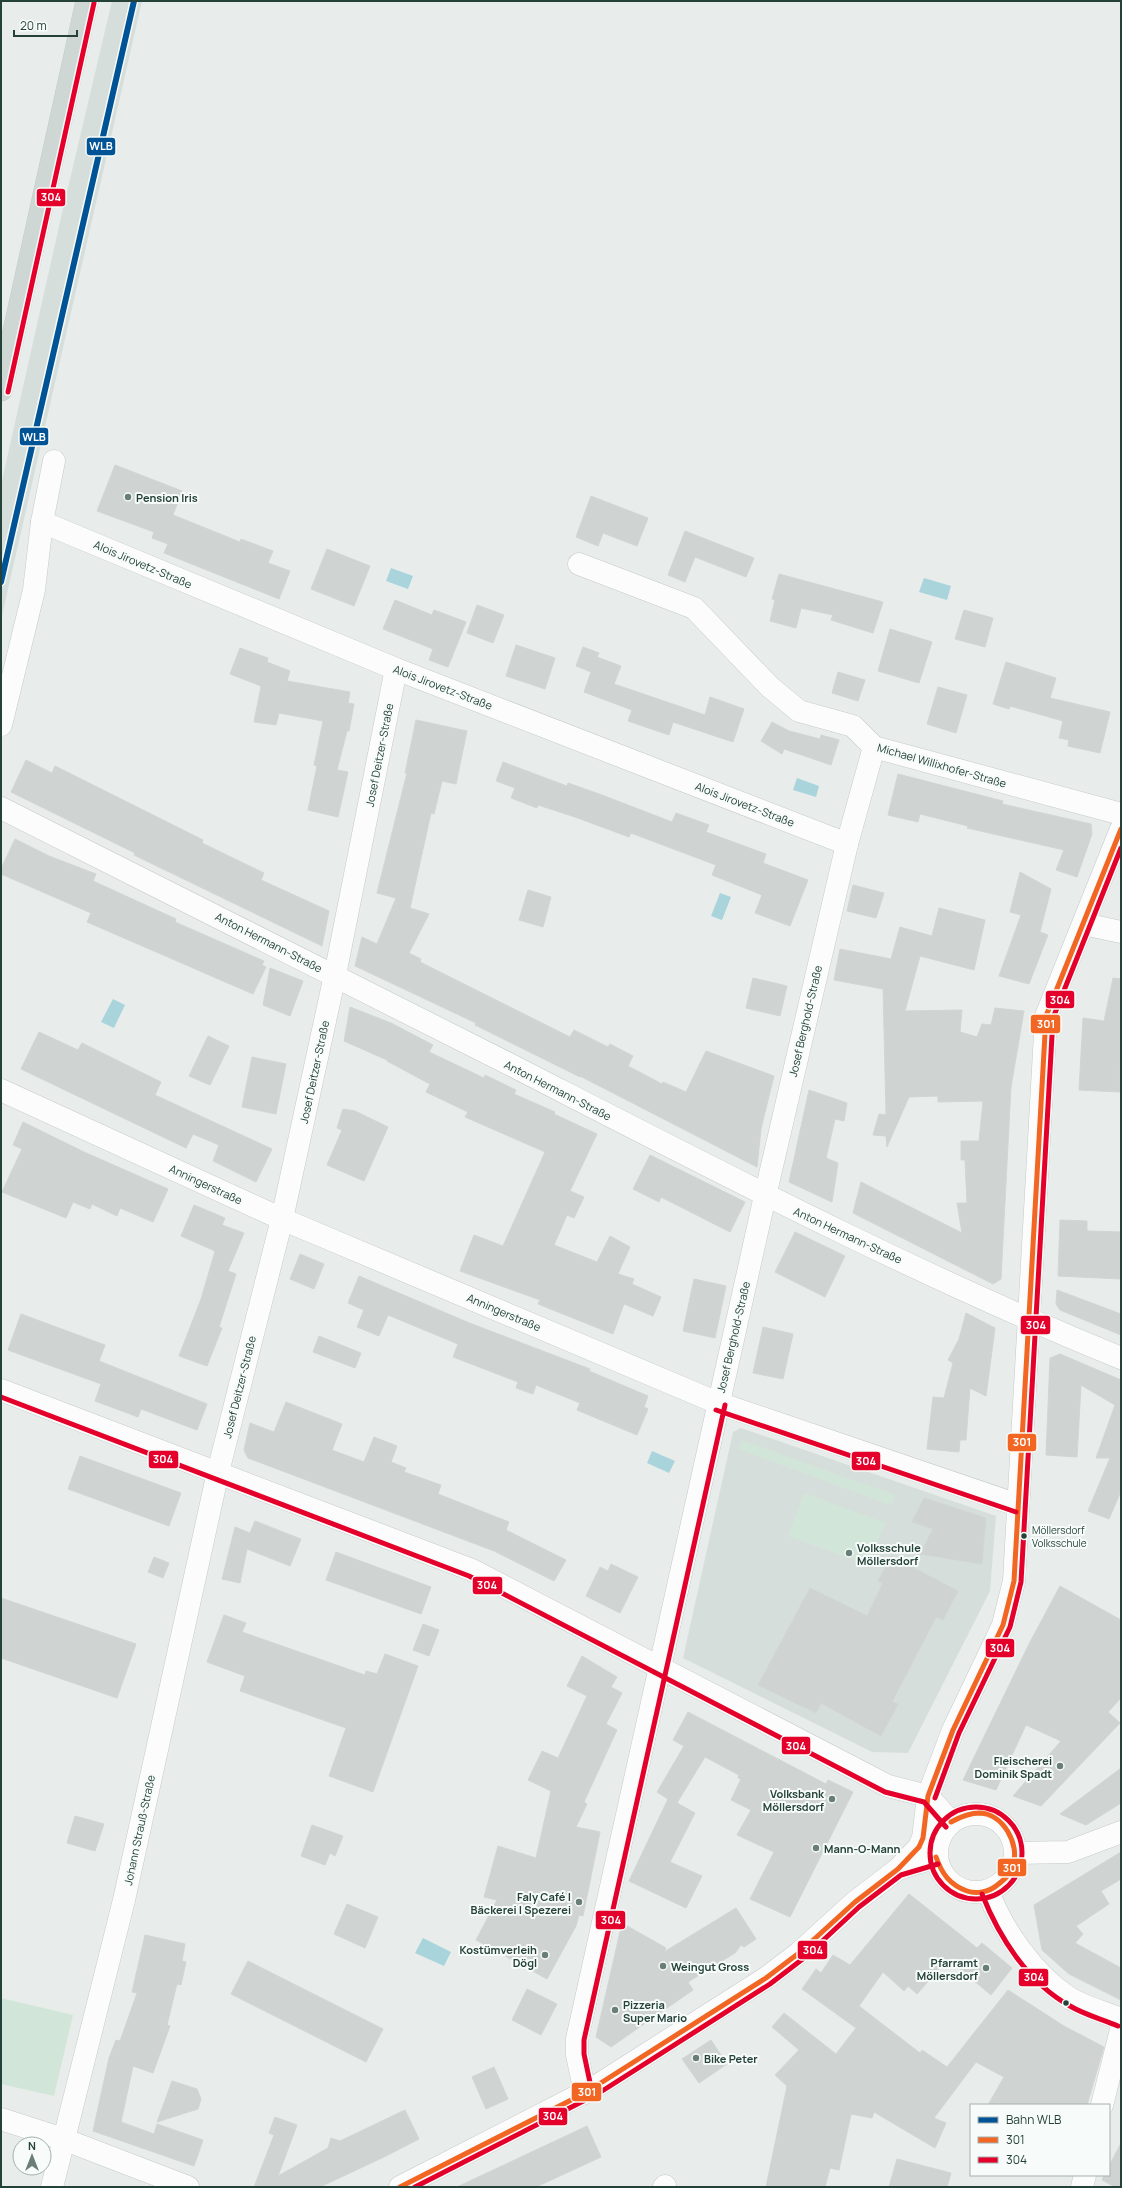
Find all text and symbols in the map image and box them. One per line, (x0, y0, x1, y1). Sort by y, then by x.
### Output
scale bar (14, 12, 77, 38)
text: 20 m (20, 17, 47, 34)
line badge: WLB (86, 137, 116, 156)
text: WLB (89, 138, 113, 153)
line badge: 304 (36, 188, 66, 207)
text: 304 (41, 189, 61, 204)
line badge: WLB (19, 427, 49, 446)
text: WLB (22, 429, 46, 444)
place label: Pension Iris (136, 490, 198, 505)
marker: Pension Iris (123, 492, 133, 502)
street label: Alois Jirovetz-Straße (92, 537, 195, 592)
street label: Alois Jirovetz-Straße (391, 661, 495, 713)
street label: Josef Deitzer-Straße (362, 701, 396, 808)
street label: Michael Willixhofer-Straße (876, 739, 1009, 791)
street label: Alois Jirovetz-Straße (693, 778, 797, 830)
street label: Anton Hermann-Straße (213, 909, 325, 976)
street label: Josef Berghold-Straße (785, 963, 825, 1078)
line badge: 304 (1045, 990, 1075, 1009)
text: 304 (1050, 992, 1070, 1007)
line badge: 301 (1030, 1014, 1061, 1034)
text: 301 (1037, 1016, 1055, 1031)
street label: Josef Deitzer-Straße (296, 1018, 332, 1125)
street label: Anton Hermann-Straße (502, 1057, 614, 1124)
street label: Anningerstraße (167, 1161, 245, 1208)
street label: Anton Hermann-Straße (791, 1203, 905, 1267)
street label: Josef Berghold-Straße (713, 1279, 753, 1394)
street label: Anningerstraße (465, 1290, 544, 1335)
line badge: 304 (1020, 1315, 1051, 1335)
text: 304 (1026, 1317, 1046, 1332)
street label: Josef Deitzer-Straße (219, 1334, 259, 1440)
line badge: 301 (1007, 1433, 1037, 1452)
text: 301 (1013, 1434, 1031, 1449)
line badge: 304 (148, 1450, 179, 1469)
text: 304 (153, 1451, 173, 1466)
line badge: 304 (851, 1451, 881, 1471)
text: 304 (856, 1453, 876, 1468)
place label: Möllersdorf Volksschule (1032, 1523, 1087, 1550)
marker: Möllersdorf Volksschule (1019, 1531, 1029, 1541)
place label: Volksschule Möllersdorf (857, 1540, 921, 1568)
marker: Volksschule Möllersdorf (844, 1548, 854, 1558)
line badge: 304 (472, 1576, 503, 1595)
text: 304 (477, 1577, 497, 1592)
line badge: 304 (985, 1638, 1015, 1658)
text: 304 (990, 1640, 1010, 1655)
line badge: 304 (781, 1736, 811, 1755)
text: 304 (786, 1738, 806, 1753)
place label: Fleischerei Dominik Spadt (975, 1753, 1052, 1781)
marker: Fleischerei Dominik Spadt (1055, 1761, 1065, 1771)
street label: Johann Strauß-Straße (120, 1773, 158, 1887)
place label: Volksbank Möllersdorf (763, 1786, 825, 1814)
marker: Volksbank Möllersdorf (827, 1794, 837, 1804)
place label: Mann-O-Mann (824, 1841, 901, 1856)
marker: Mann-O-Mann (811, 1843, 821, 1853)
line badge: 301 (997, 1858, 1027, 1877)
text: 301 (1003, 1860, 1021, 1875)
place label: Faly Café | Bäckerei | Spezerei (471, 1889, 571, 1917)
marker: Faly Café | Bäckerei | Spezerei (574, 1897, 584, 1907)
line badge: 304 (595, 1910, 626, 1930)
text: 304 (601, 1912, 621, 1927)
line badge: 304 (797, 1940, 828, 1960)
place label: Kostümverleih Dögl (460, 1942, 537, 1970)
text: 304 (803, 1942, 823, 1957)
marker: Kostümverleih Dögl (540, 1950, 550, 1960)
place label: Pfarramt Möllersdorf (917, 1955, 979, 1983)
place label: Weingut Gross (671, 1959, 749, 1974)
marker: Weingut Gross (658, 1961, 668, 1971)
marker: Pfarramt Möllersdorf (981, 1963, 991, 1973)
line badge: 304 (1018, 1968, 1049, 1987)
text: 304 (1024, 1969, 1044, 1984)
place label: Pizzeria Super Mario (623, 1997, 687, 2025)
unlabelled marker (1061, 1998, 1071, 2008)
marker: Pizzeria Super Mario (610, 2005, 620, 2015)
place label: Bike Peter (704, 2051, 758, 2066)
marker: Bike Peter (691, 2053, 701, 2063)
line badge: 301 (571, 2082, 602, 2102)
text: 301 (578, 2084, 596, 2099)
legend (970, 2104, 1110, 2176)
line badge: 304 (538, 2107, 568, 2126)
text: 304 (543, 2108, 563, 2123)
text: Bahn WLB (1006, 2111, 1061, 2128)
text: 301 (1006, 2131, 1025, 2148)
north arrow (12, 2136, 52, 2176)
text: N (28, 2138, 36, 2153)
text: 304 (1006, 2151, 1027, 2168)

